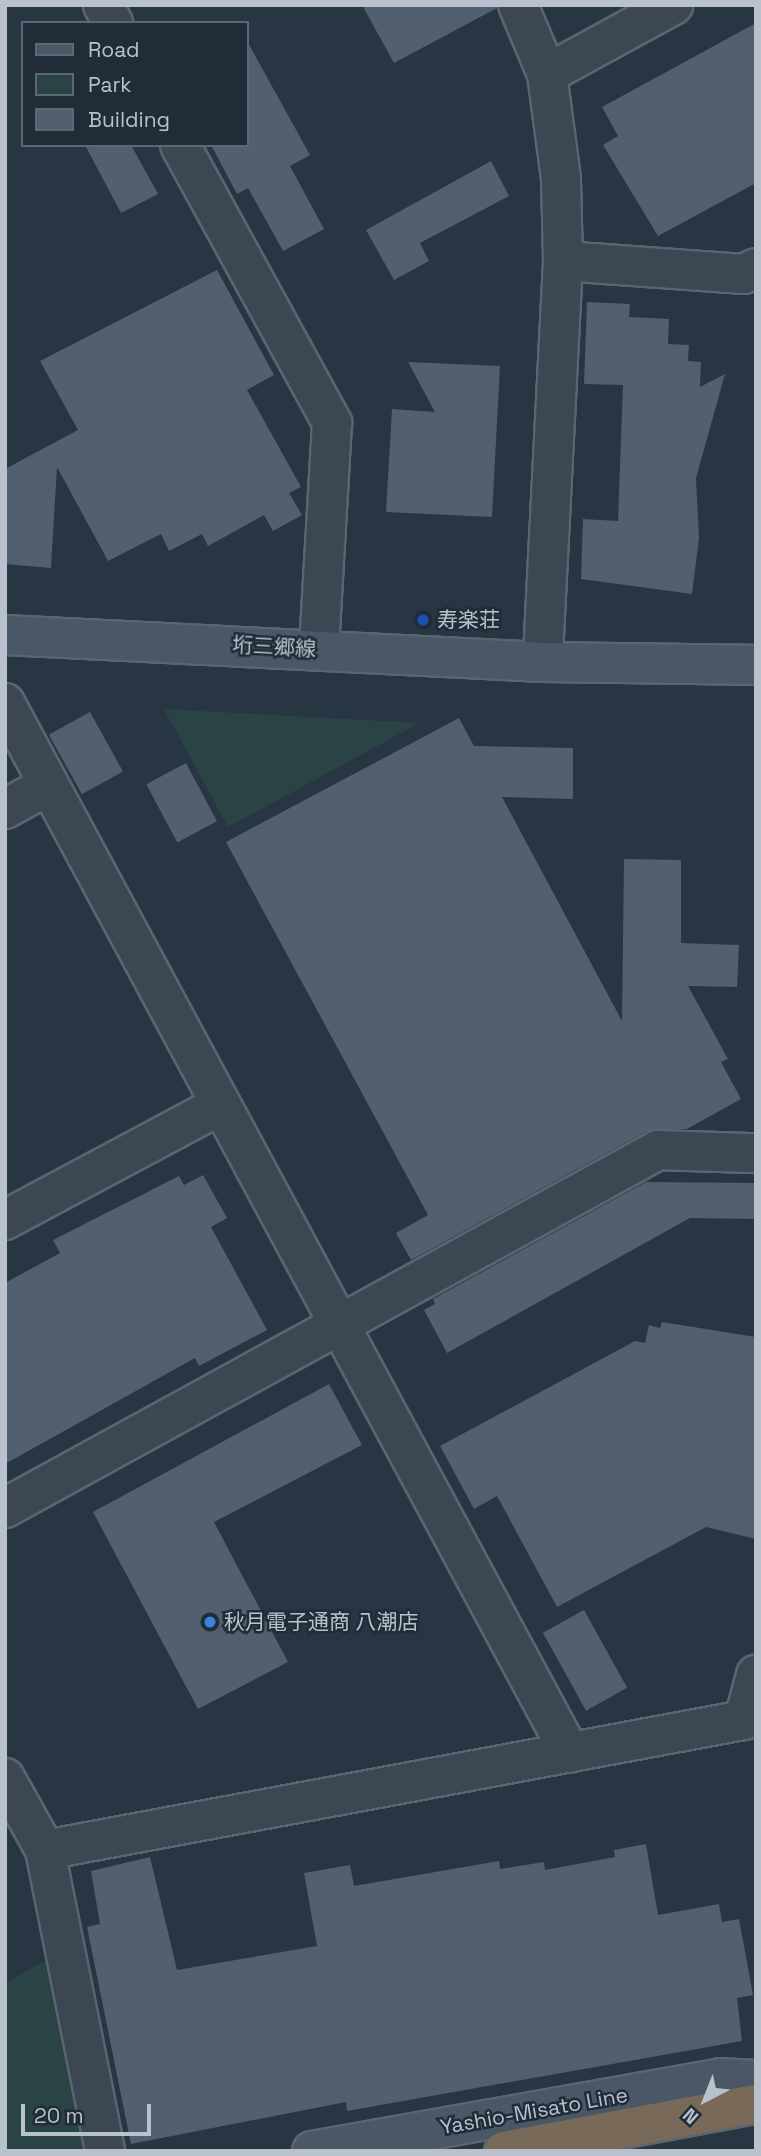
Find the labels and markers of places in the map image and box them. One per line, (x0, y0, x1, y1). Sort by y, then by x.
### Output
place label: 寿楽荘 (437, 607, 500, 633)
marker: 寿楽荘 (415, 612, 431, 628)
place label: 秋月電子通商 八潮店 (224, 1609, 418, 1635)
marker: 秋月電子通商 八潮店 (202, 1614, 218, 1630)

